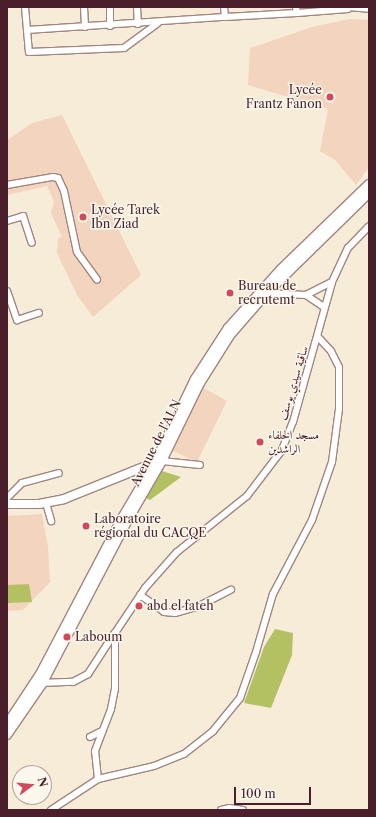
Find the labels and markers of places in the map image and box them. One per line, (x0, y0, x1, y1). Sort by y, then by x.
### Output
place label: Lycée Frantz Fanon (246, 83, 322, 111)
marker: Lycée Frantz Fanon (325, 92, 335, 102)
place label: Lycée Tarek Ibn Ziad (91, 203, 160, 231)
marker: Lycée Tarek Ibn Ziad (78, 212, 88, 222)
place label: Bureau de recrutemt (238, 279, 296, 307)
marker: Bureau de recrutemt (225, 288, 235, 298)
place label: مسجد الخلفاء الراشدين (268, 428, 319, 456)
marker: مسجد الخلفاء الراشدين (255, 437, 265, 447)
place label: Laboratoire régional du CACQE (94, 512, 207, 540)
marker: Laboratoire régional du CACQE (81, 521, 91, 531)
place label: abd el fateh (147, 599, 214, 613)
marker: abd el fateh (134, 601, 144, 611)
place label: Laboum (75, 630, 122, 644)
marker: Laboum (62, 632, 72, 642)

